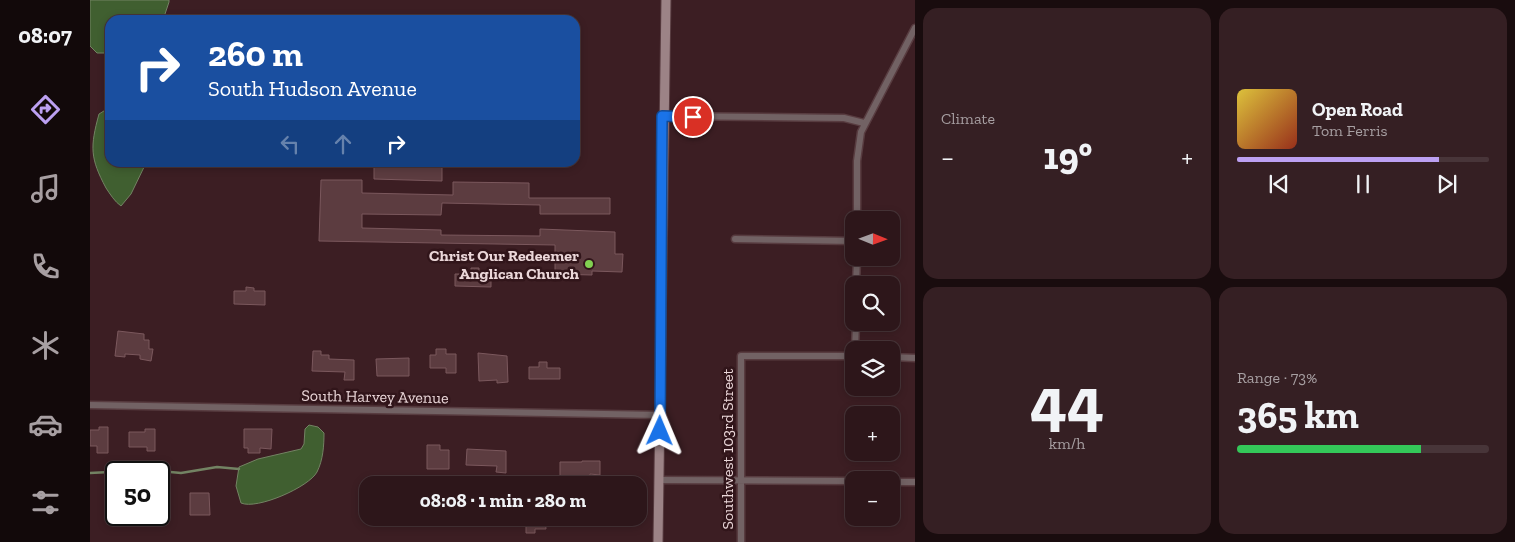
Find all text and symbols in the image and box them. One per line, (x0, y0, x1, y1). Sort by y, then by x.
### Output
text: 08:07 (18, 22, 72, 49)
text: 260 m (208, 33, 303, 75)
icon: right (125, 35, 190, 100)
text: South Hudson Avenue (208, 75, 417, 102)
icon: directions (28, 92, 63, 127)
pin (672, 96, 714, 138)
text: Open Road (1312, 98, 1403, 121)
icon: arrive (679, 103, 707, 131)
text: Climate (941, 109, 995, 128)
text: Tom Ferris (1312, 121, 1388, 140)
icon: left (276, 130, 304, 158)
icon: ahead (329, 130, 357, 158)
icon: right (382, 130, 410, 158)
text: 19° (1043, 133, 1092, 179)
text: − (941, 141, 954, 174)
text: + (1181, 141, 1193, 174)
icon: previous (1265, 170, 1293, 198)
icon: pause (1349, 170, 1377, 198)
icon: next (1433, 170, 1461, 198)
icon: music (28, 171, 63, 206)
north arrow (845, 211, 900, 266)
map controls (845, 211, 900, 526)
place label: Christ Our Redeemer Anglican Church (429, 246, 580, 283)
icon: phone (28, 249, 63, 284)
marker: Christ Our Redeemer Anglican Church (583, 258, 595, 270)
button: search (845, 276, 900, 331)
icon: climate (28, 328, 63, 363)
button: layers (845, 341, 900, 396)
text: 44 (1030, 362, 1104, 440)
street label: Southwest 103rd Street (718, 368, 737, 529)
text: Range · 73% (1237, 368, 1317, 387)
street label: South Harvey Avenue (301, 386, 449, 407)
text: 365 km (1237, 392, 1359, 438)
position arrow (633, 404, 685, 456)
button: + (845, 406, 900, 461)
icon: car (28, 407, 63, 442)
text: km/h (1049, 434, 1085, 453)
speed limit sign: 50 (105, 461, 170, 526)
button: − (845, 471, 900, 526)
icon: filters (28, 485, 63, 520)
text: 08:08 · 1 min · 280 m (420, 489, 586, 512)

